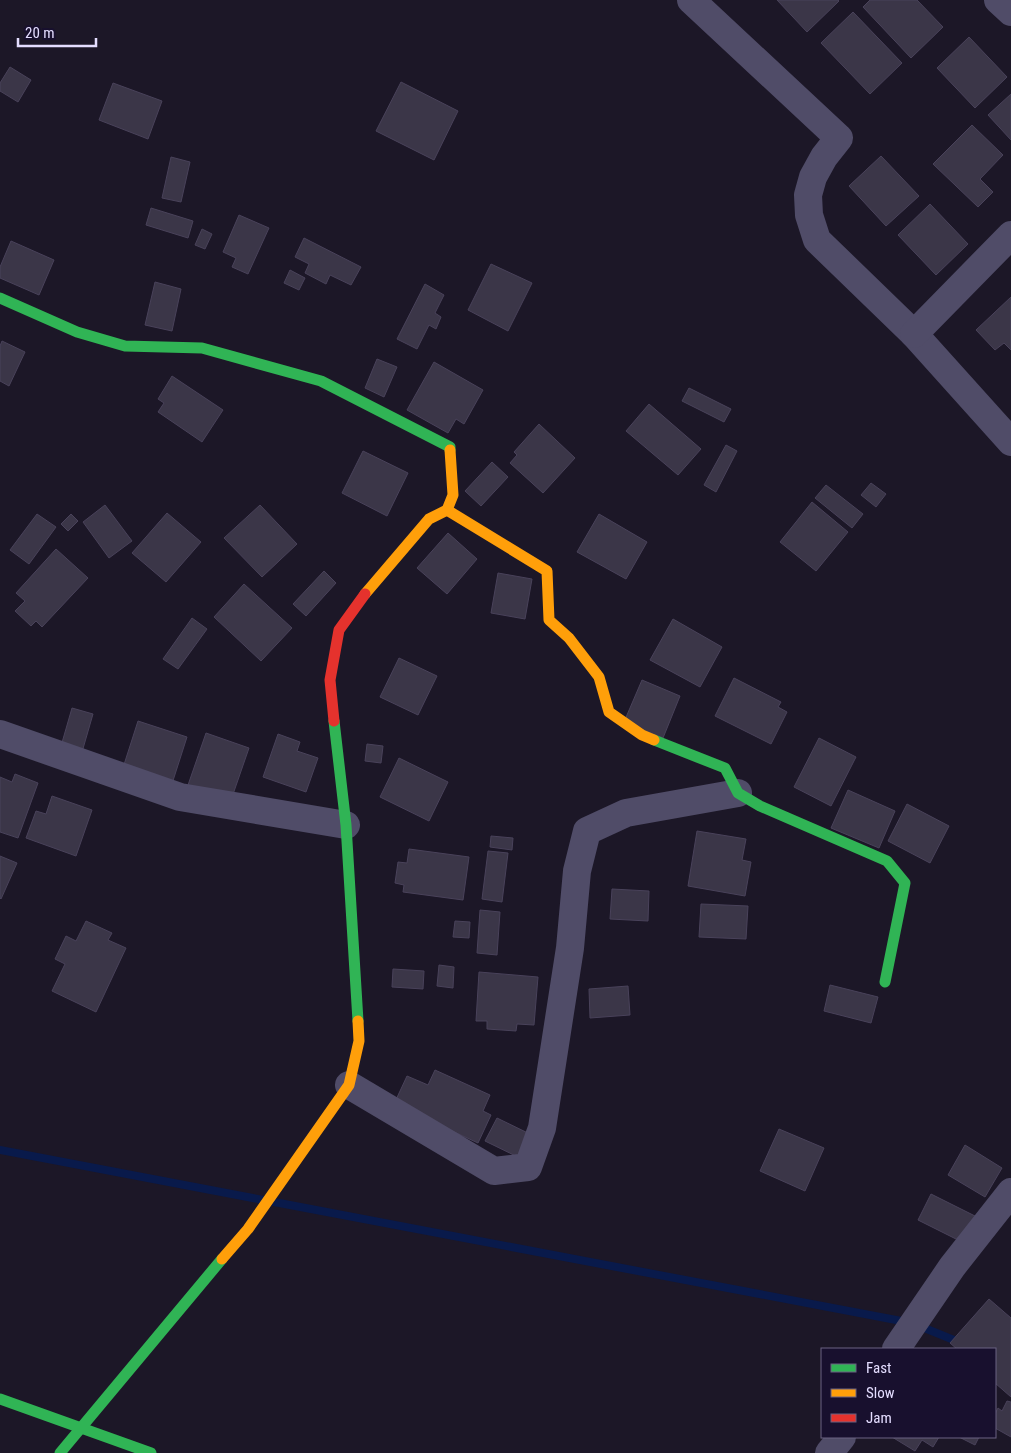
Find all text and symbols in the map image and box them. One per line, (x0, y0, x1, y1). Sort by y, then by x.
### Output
scale bar (18, 15, 95, 47)
text: 20 m (25, 24, 55, 42)
legend (821, 1348, 996, 1438)
text: Fast (866, 1359, 891, 1377)
text: Slow (866, 1384, 895, 1402)
text: Jam (866, 1409, 892, 1427)

